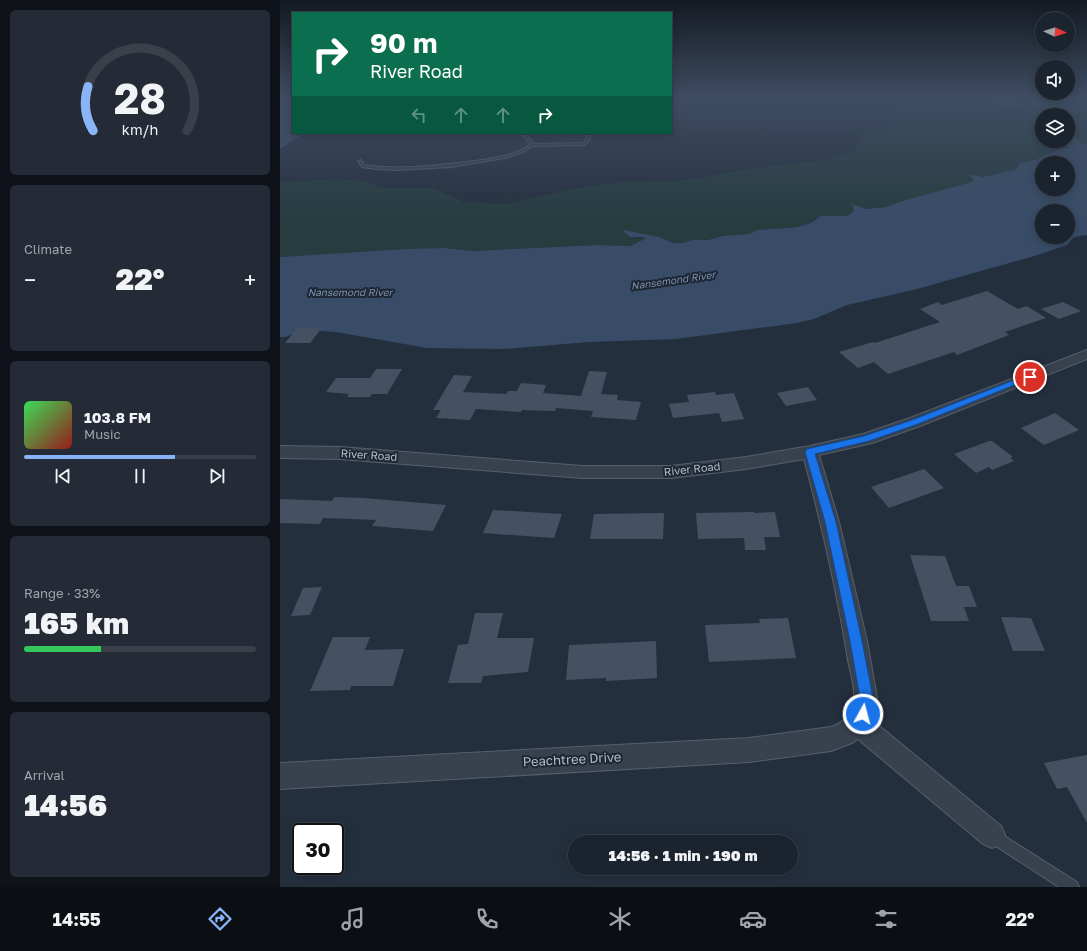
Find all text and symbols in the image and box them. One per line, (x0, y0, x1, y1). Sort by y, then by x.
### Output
north arrow (1035, 12, 1075, 52)
map controls (1035, 12, 1075, 244)
text: 90 m (370, 26, 437, 59)
icon: right (304, 28, 356, 80)
text: River Road (370, 60, 463, 82)
button: sound (1035, 60, 1075, 100)
text: 28 (114, 73, 166, 123)
icon: left (408, 104, 430, 126)
icon: ahead (450, 104, 472, 126)
icon: ahead (492, 104, 514, 126)
icon: right (534, 104, 556, 126)
button: layers (1035, 108, 1075, 148)
text: km/h (122, 120, 158, 137)
button: + (1035, 156, 1075, 196)
button: − (1035, 204, 1075, 244)
text: Climate (24, 241, 72, 257)
text: 22° (116, 261, 164, 297)
text: − (24, 266, 36, 293)
text: + (244, 266, 256, 293)
water label: Nansemond River (630, 268, 718, 292)
water label: Nansemond River (308, 286, 394, 298)
pin (1013, 360, 1047, 394)
icon: arrive (1019, 366, 1041, 388)
text: 103.8 FM (84, 408, 151, 426)
text: Music (84, 426, 121, 442)
street label: River Road (340, 446, 398, 463)
street label: River Road (663, 459, 721, 478)
icon: previous (52, 465, 74, 487)
icon: pause (129, 465, 151, 487)
icon: next (206, 465, 228, 487)
text: Range · 33% (24, 585, 100, 601)
text: 165 km (24, 605, 129, 641)
position arrow (842, 693, 884, 735)
street label: Peachtree Drive (522, 748, 622, 770)
text: Arrival (24, 767, 65, 783)
text: 14:56 (24, 787, 107, 823)
speed limit sign: 30 (292, 823, 344, 875)
text: 14:56 · 1 min · 190 m (609, 846, 757, 864)
icon: directions (206, 905, 234, 933)
icon: music (339, 905, 367, 933)
icon: phone (473, 905, 501, 933)
icon: climate (606, 905, 634, 933)
icon: car (739, 905, 767, 933)
icon: filters (872, 905, 900, 933)
text: 14:55 (53, 908, 101, 930)
text: 22° (1005, 908, 1034, 930)

